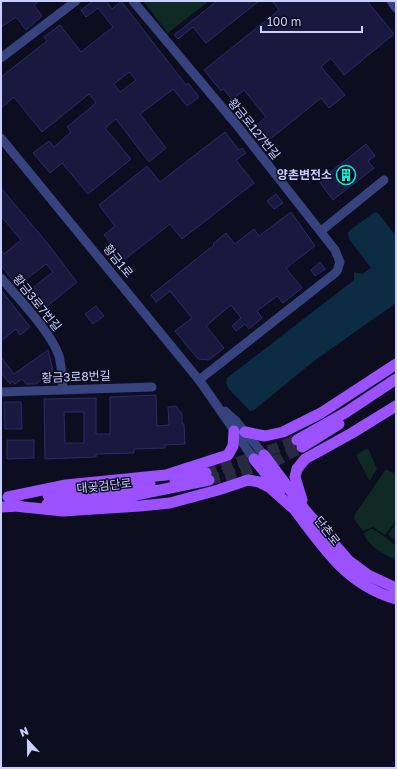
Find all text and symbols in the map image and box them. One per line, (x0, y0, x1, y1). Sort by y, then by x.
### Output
scale bar (261, 8, 362, 34)
text: 100 m (267, 14, 301, 29)
street label: 황금로127번길 (225, 95, 284, 162)
building icon: 양촌변전소 (335, 164, 357, 186)
place label: 양촌변전소 (277, 167, 332, 182)
street label: 황금1로 (100, 241, 136, 281)
street label: 황금3로7번길 (10, 271, 65, 334)
street label: 황금3로8번길 (41, 368, 111, 385)
street label: 대곶검단로 (76, 475, 132, 496)
street label: 단촌로 (311, 513, 344, 548)
north arrow (8, 721, 48, 761)
text: N (18, 724, 30, 739)

